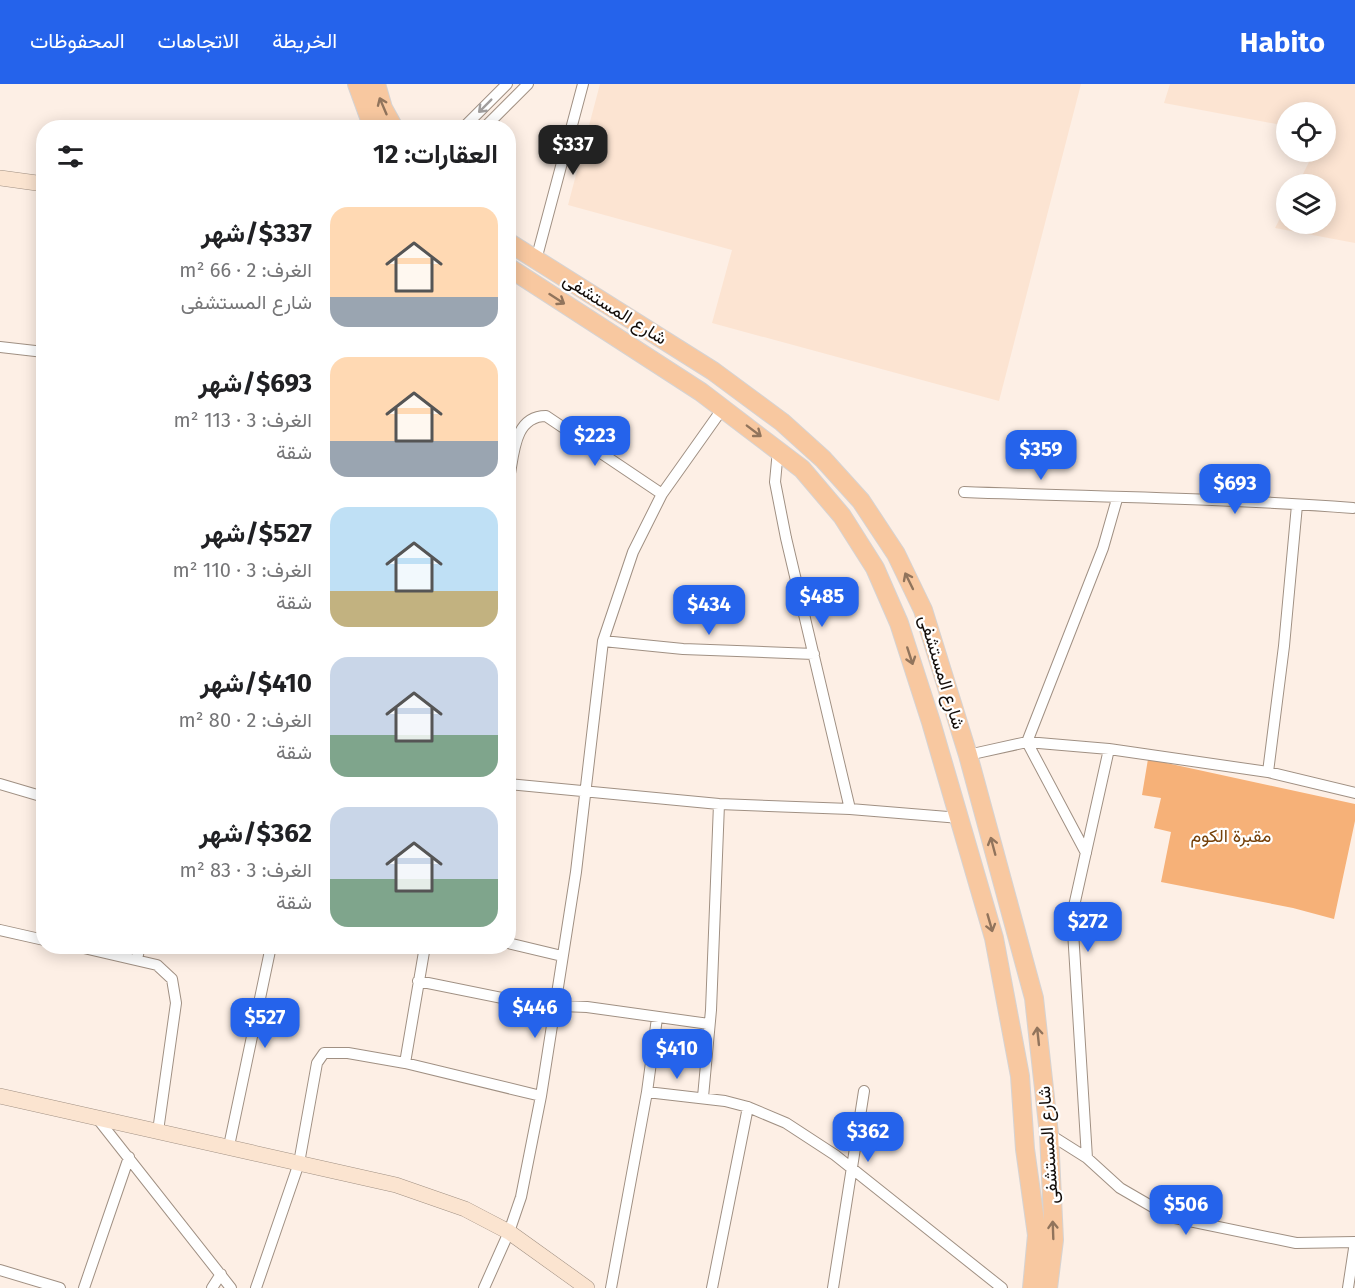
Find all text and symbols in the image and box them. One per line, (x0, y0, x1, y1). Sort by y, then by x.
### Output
text: Habito (1240, 26, 1325, 59)
text: المحفوظات (30, 28, 125, 54)
text: الاتجاهات (158, 28, 239, 54)
text: الخريطة (272, 28, 337, 54)
one-way arrow (377, 98, 388, 116)
one-way arrow (478, 99, 493, 113)
map controls (1276, 102, 1336, 234)
button: locate (1276, 102, 1336, 162)
pin: $337 (537, 125, 609, 176)
text: $337 (552, 132, 594, 156)
text: العقارات: 12 (373, 139, 498, 170)
icon: filters (54, 140, 87, 173)
button: layers (1276, 174, 1336, 234)
text: $337/شهر (201, 218, 312, 249)
icon: home (378, 231, 450, 303)
text: الغرف: 2 · 66 m² (179, 258, 312, 282)
street label: شارع المستشفى (559, 268, 671, 350)
text: شارع المستشفى (181, 290, 312, 314)
one-way arrow (549, 292, 566, 305)
text: $693/شهر (198, 368, 312, 399)
icon: home (378, 381, 450, 453)
text: الغرف: 3 · 113 m² (174, 408, 312, 432)
pin: $223 (559, 416, 631, 467)
text: $223 (574, 423, 616, 447)
one-way arrow (745, 425, 761, 438)
pin: $359 (1005, 430, 1077, 481)
text: $359 (1020, 437, 1063, 461)
text: شقة (276, 440, 312, 464)
pin: $693 (1199, 464, 1271, 515)
text: $693 (1213, 471, 1257, 495)
text: $527/شهر (201, 518, 312, 549)
icon: home (378, 531, 450, 603)
text: الغرف: 3 · 110 m² (172, 558, 312, 582)
one-way arrow (902, 572, 914, 590)
pin: $485 (786, 577, 858, 628)
text: $485 (800, 584, 844, 608)
pin: $434 (673, 585, 745, 636)
text: شقة (276, 590, 312, 614)
text: $434 (687, 592, 731, 616)
street label: شارع المستشفى (913, 612, 970, 732)
one-way arrow (905, 646, 916, 665)
text: $410/شهر (200, 668, 312, 699)
icon: home (378, 681, 450, 753)
text: الغرف: 2 · 80 m² (179, 708, 312, 732)
text: شقة (276, 740, 312, 764)
text: $362/شهر (199, 818, 312, 849)
park label: مقبرة الكوم (1191, 825, 1271, 848)
icon: home (378, 831, 450, 903)
one-way arrow (986, 837, 998, 856)
text: الغرف: 3 · 83 m² (180, 858, 312, 882)
text: شقة (276, 890, 312, 914)
pin: $272 (1052, 902, 1124, 953)
text: $272 (1068, 909, 1108, 933)
one-way arrow (985, 913, 996, 932)
pin: $446 (499, 988, 571, 1039)
text: $446 (513, 995, 557, 1019)
pin: $527 (229, 998, 301, 1049)
text: $527 (245, 1005, 285, 1029)
one-way arrow (1032, 1026, 1043, 1046)
pin: $410 (641, 1029, 713, 1080)
text: $410 (656, 1036, 698, 1060)
street label: شارع المستشفى (1033, 1085, 1064, 1205)
pin: $362 (832, 1112, 904, 1163)
text: $362 (847, 1119, 889, 1143)
pin: $506 (1150, 1185, 1222, 1236)
text: $506 (1164, 1192, 1208, 1216)
one-way arrow (1048, 1220, 1059, 1240)

